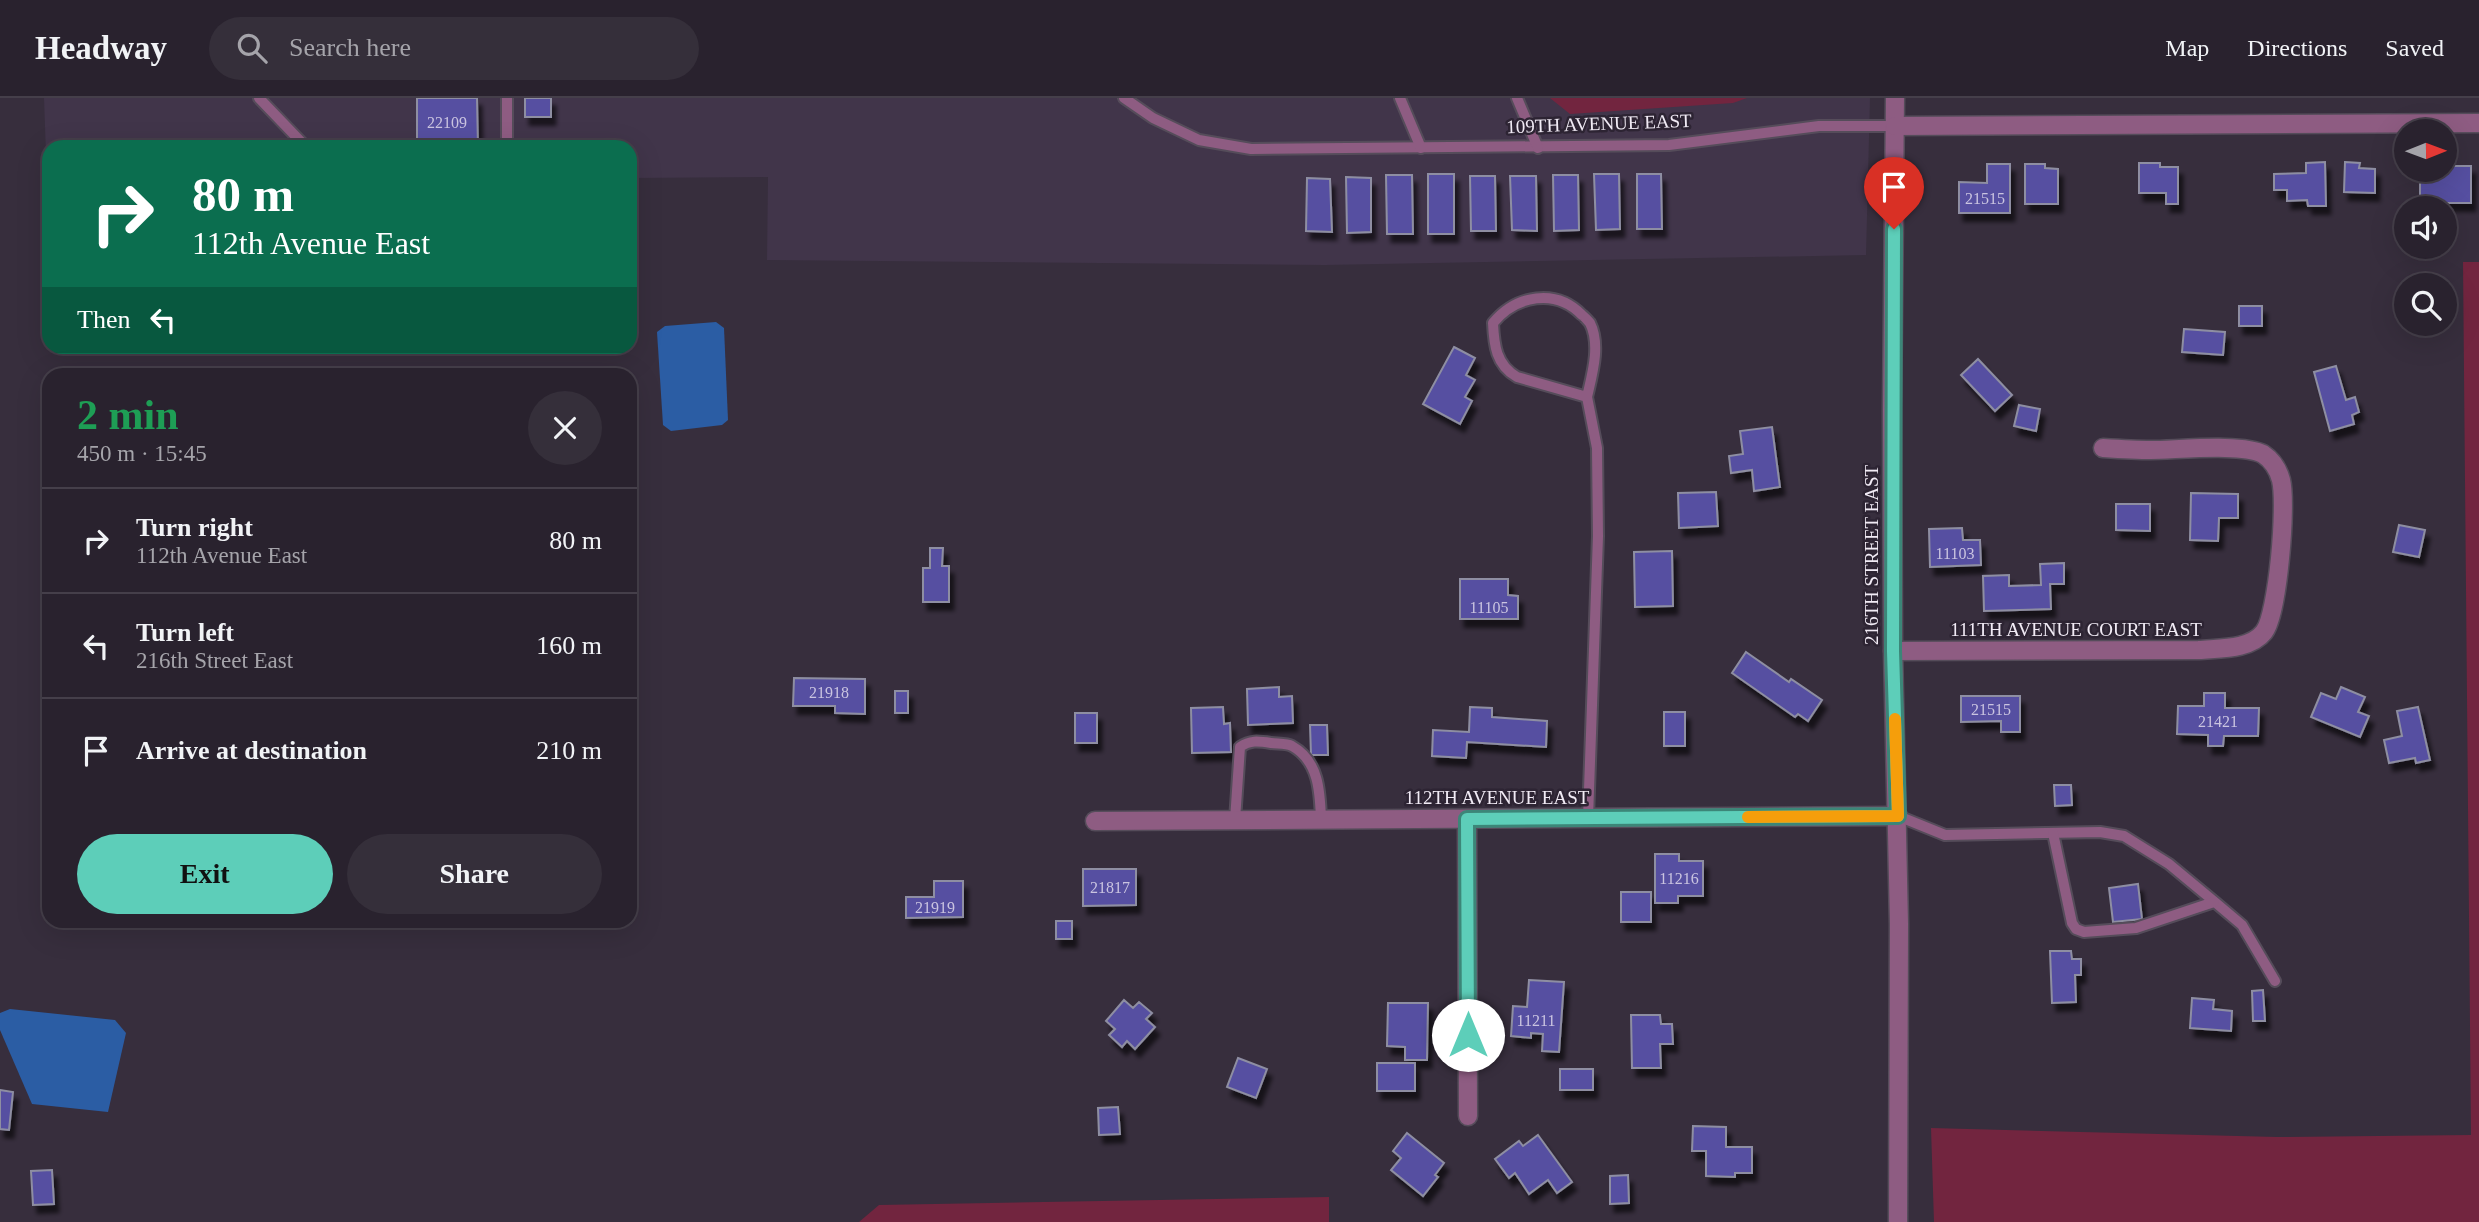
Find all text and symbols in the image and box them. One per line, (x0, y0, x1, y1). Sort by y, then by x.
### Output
search box (209, 17, 699, 80)
icon: search (233, 29, 271, 67)
text: Headway (35, 30, 167, 66)
text: Search here (289, 33, 411, 62)
text: Map (2165, 35, 2209, 61)
text: Directions (2247, 35, 2347, 61)
text: Saved (2385, 35, 2444, 61)
street label: 109TH AVENUE EAST (1506, 110, 1692, 137)
house number: 22109 (427, 114, 467, 131)
north arrow (2394, 119, 2457, 182)
map controls (2394, 119, 2457, 336)
pin (1864, 157, 1924, 229)
text: 80 m (192, 167, 294, 222)
icon: right (77, 168, 168, 259)
icon: arrive (1875, 168, 1913, 206)
house number: 21515 (1965, 190, 2005, 207)
button: sound (2394, 196, 2457, 259)
text: 112th Avenue East (192, 225, 430, 261)
button: search (2394, 273, 2457, 336)
icon: left (144, 301, 182, 339)
text: Then (77, 305, 130, 334)
button: close (528, 391, 602, 465)
text: 2 min (77, 392, 179, 438)
text: 450 m · 15:45 (77, 441, 207, 466)
street label: 216TH STREET EAST (1861, 465, 1882, 645)
text: Turn right (136, 513, 253, 542)
icon: right (77, 522, 115, 560)
text: 80 m (549, 526, 602, 555)
text: 112th Avenue East (136, 543, 307, 568)
house number: 11103 (1936, 545, 1974, 562)
house number: 11105 (1470, 599, 1508, 616)
text: Turn left (136, 618, 234, 647)
street label: 111TH AVENUE COURT EAST (1950, 619, 2202, 640)
icon: left (77, 627, 115, 665)
text: 160 m (536, 631, 602, 660)
text: 216th Street East (136, 648, 293, 673)
house number: 21918 (809, 684, 849, 701)
house number: 21515 (1971, 701, 2011, 718)
house number: 21421 (2198, 713, 2238, 730)
icon: arrive (77, 732, 115, 770)
text: Arrive at destination (136, 736, 367, 765)
text: 210 m (536, 736, 602, 765)
street label: 112TH AVENUE EAST (1405, 787, 1590, 808)
button: Exit (77, 834, 333, 914)
button: Share (347, 834, 602, 914)
house number: 11216 (1659, 870, 1699, 887)
house number: 21817 (1090, 879, 1130, 896)
house number: 21919 (915, 899, 955, 916)
position arrow (1431, 998, 1505, 1072)
house number: 11211 (1517, 1012, 1555, 1029)

